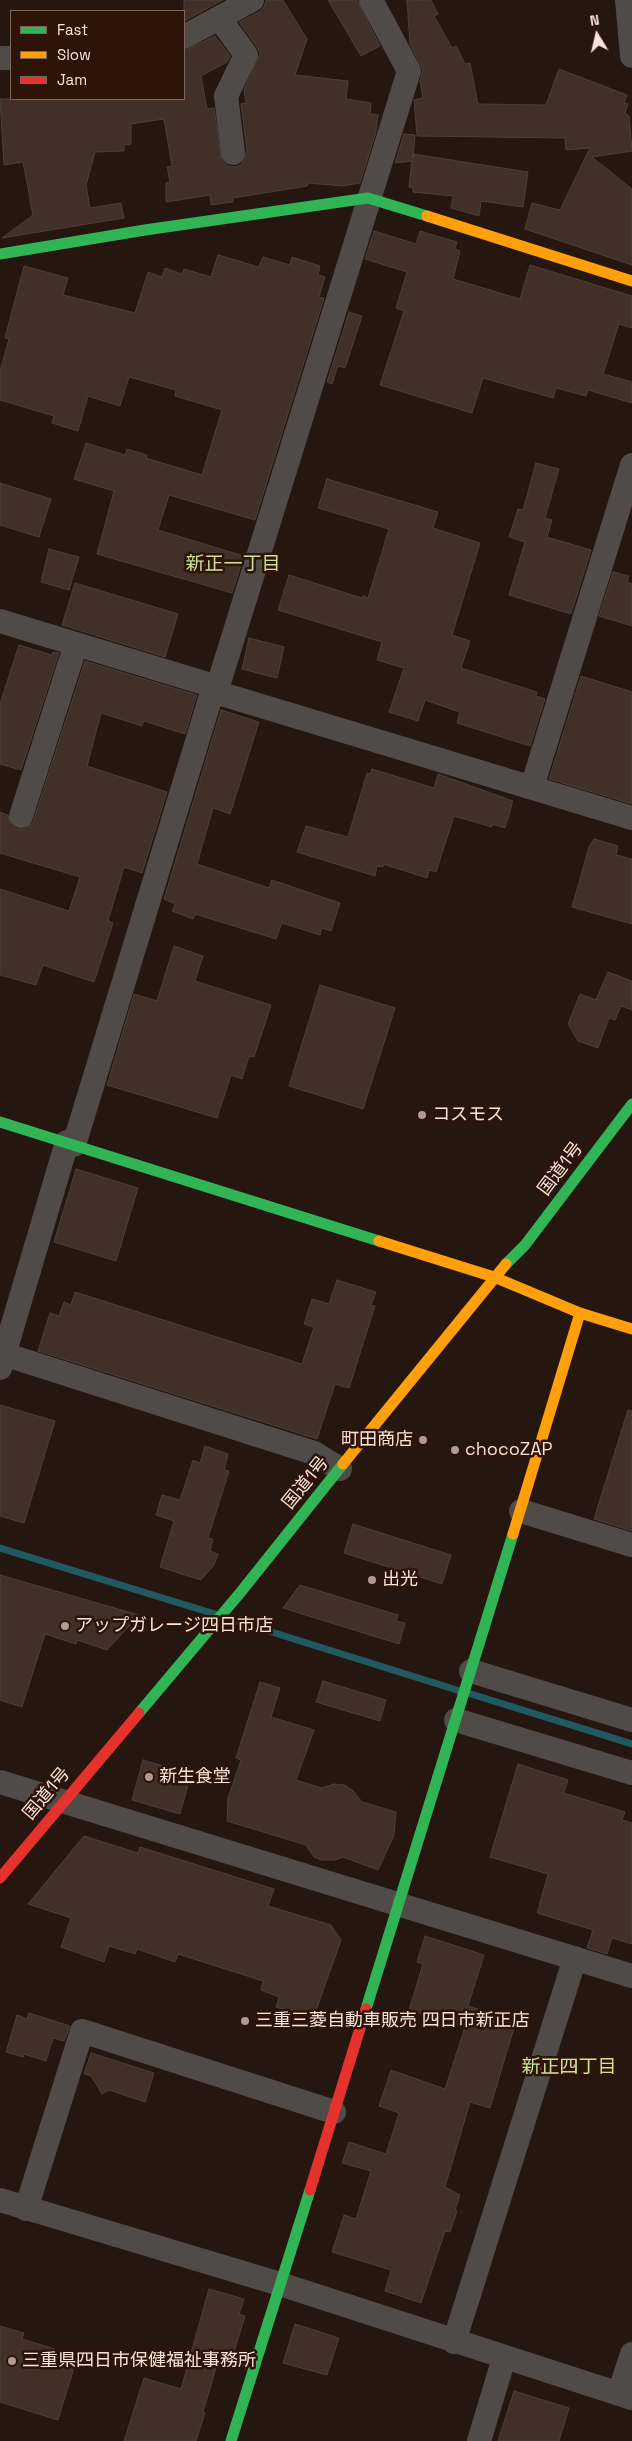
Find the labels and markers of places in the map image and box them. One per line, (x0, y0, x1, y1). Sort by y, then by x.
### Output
place label: コスモス (432, 1104, 504, 1126)
marker: コスモス (416, 1109, 428, 1121)
place label: 町田商店 (341, 1429, 413, 1451)
marker: 町田商店 (417, 1434, 429, 1446)
place label: chocoZAP (465, 1439, 552, 1461)
marker: chocoZAP (449, 1444, 461, 1456)
place label: 出光 (382, 1569, 418, 1591)
marker: 出光 (366, 1574, 378, 1586)
place label: アップガレージ四日市店 (75, 1615, 273, 1637)
marker: アップガレージ四日市店 (59, 1620, 71, 1632)
place label: 新生食堂 (159, 1766, 231, 1788)
marker: 新生食堂 (143, 1771, 155, 1783)
place label: 三重三菱自動車販売 四日市新正店 (255, 2010, 530, 2032)
marker: 三重三菱自動車販売 四日市新正店 (239, 2015, 251, 2027)
place label: 三重県四日市保健福祉事務所 (22, 2350, 256, 2372)
marker: 三重県四日市保健福祉事務所 (6, 2355, 18, 2367)

